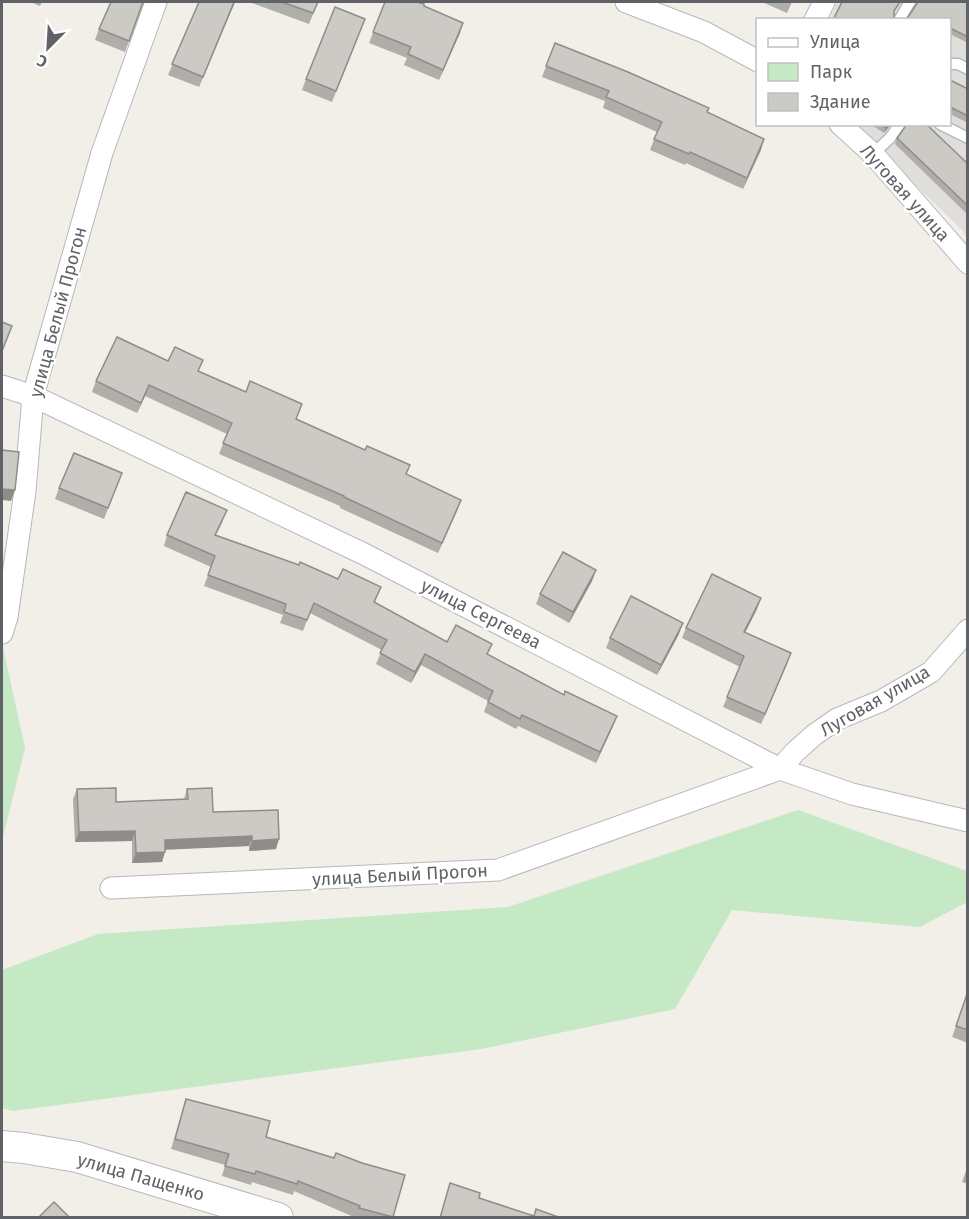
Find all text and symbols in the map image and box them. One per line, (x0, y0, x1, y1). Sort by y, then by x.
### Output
north arrow (18, 18, 78, 78)
legend (756, 18, 951, 126)
text: Улица (810, 31, 860, 53)
text: С (33, 50, 50, 72)
text: Парк (810, 61, 853, 83)
text: Здание (810, 91, 871, 113)
street label: Луговая улица (856, 140, 954, 246)
street label: улица Белый Прогон (25, 224, 91, 400)
street label: улица Сергеева (417, 574, 545, 654)
street label: Луговая улица (816, 661, 934, 741)
street label: улица Белый Прогон (312, 859, 488, 891)
street label: улица Пащенко (75, 1148, 207, 1206)

